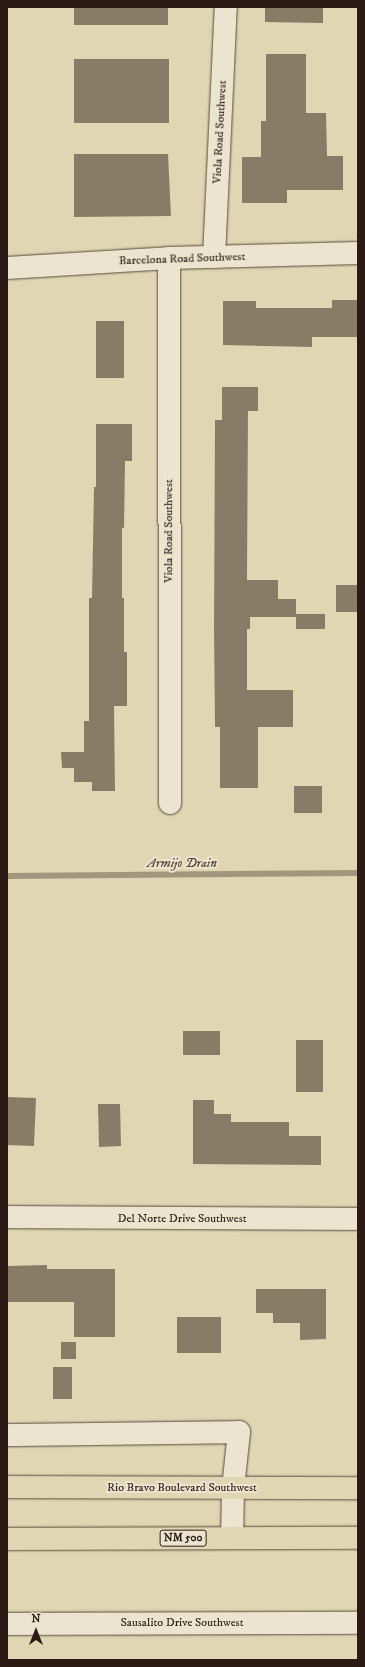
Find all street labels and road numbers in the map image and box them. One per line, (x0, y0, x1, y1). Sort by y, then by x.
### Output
street label: Viola Road Southwest (210, 80, 230, 184)
street label: Barcelona Road Southwest (119, 250, 245, 268)
street label: Viola Road Southwest (162, 479, 176, 583)
street label: Del Norte Drive Southwest (117, 1212, 247, 1226)
street label: Rio Bravo Boulevard Southwest (107, 1481, 257, 1495)
road number: NM 500 (159, 1529, 207, 1547)
street label: Sausalito Drive Southwest (121, 1616, 243, 1630)

